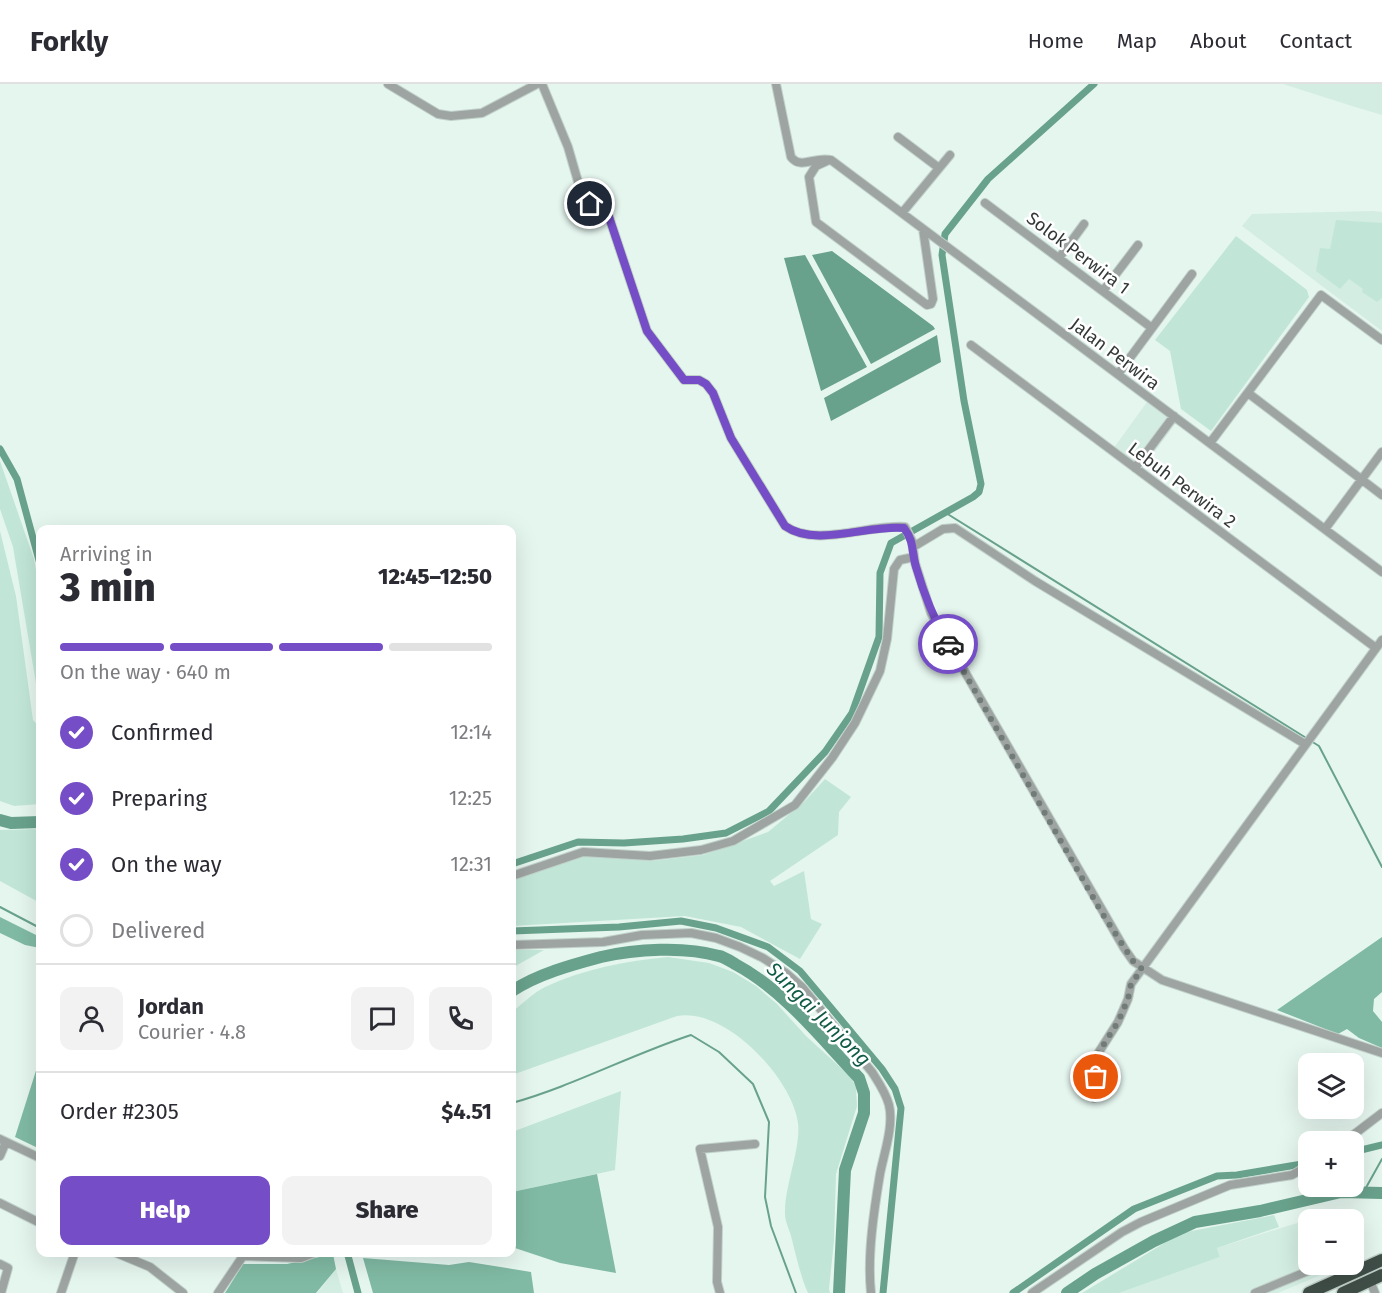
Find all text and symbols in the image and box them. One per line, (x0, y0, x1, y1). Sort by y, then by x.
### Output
text: Forkly (30, 25, 108, 58)
text: Home (1028, 28, 1084, 54)
text: Map (1117, 28, 1157, 54)
text: About (1190, 28, 1247, 54)
text: Contact (1280, 28, 1352, 54)
pin (564, 178, 615, 229)
icon: home (573, 187, 606, 220)
street label: Solok Perwira 1 (1022, 207, 1134, 299)
street label: Jalan Perwira (1066, 313, 1164, 395)
street label: Lebuh Perwira 2 (1124, 437, 1240, 533)
text: Arriving in (60, 542, 153, 566)
text: 12:45–12:50 (378, 563, 492, 590)
text: 3 min (60, 565, 156, 611)
courier (918, 614, 978, 674)
icon: car (932, 628, 965, 661)
text: On the way · 640 m (60, 660, 231, 684)
icon: check (60, 716, 93, 749)
text: Confirmed (111, 719, 214, 746)
text: 12:14 (450, 720, 492, 744)
icon: check (60, 782, 93, 815)
text: Preparing (111, 785, 207, 812)
text: 12:25 (449, 786, 492, 810)
icon: check (60, 848, 93, 881)
text: On the way (111, 851, 222, 878)
text: 12:31 (450, 852, 492, 876)
text: Delivered (111, 917, 206, 944)
water label: Sungai Junjong (761, 956, 876, 1071)
button: person (60, 987, 123, 1050)
button: chat (351, 987, 414, 1050)
button: phone (429, 987, 492, 1050)
text: Jordan (138, 993, 204, 1020)
text: Courier · 4.8 (138, 1020, 246, 1044)
pin (1070, 1051, 1121, 1102)
map controls (1298, 1053, 1364, 1275)
button: layers (1298, 1053, 1364, 1119)
icon: bag (1079, 1060, 1112, 1093)
text: Order #2305 (60, 1098, 179, 1125)
text: $4.51 (441, 1098, 492, 1125)
button: + (1298, 1131, 1364, 1197)
button: Help (60, 1176, 270, 1245)
button: Share (282, 1176, 492, 1245)
button: − (1298, 1209, 1364, 1275)

